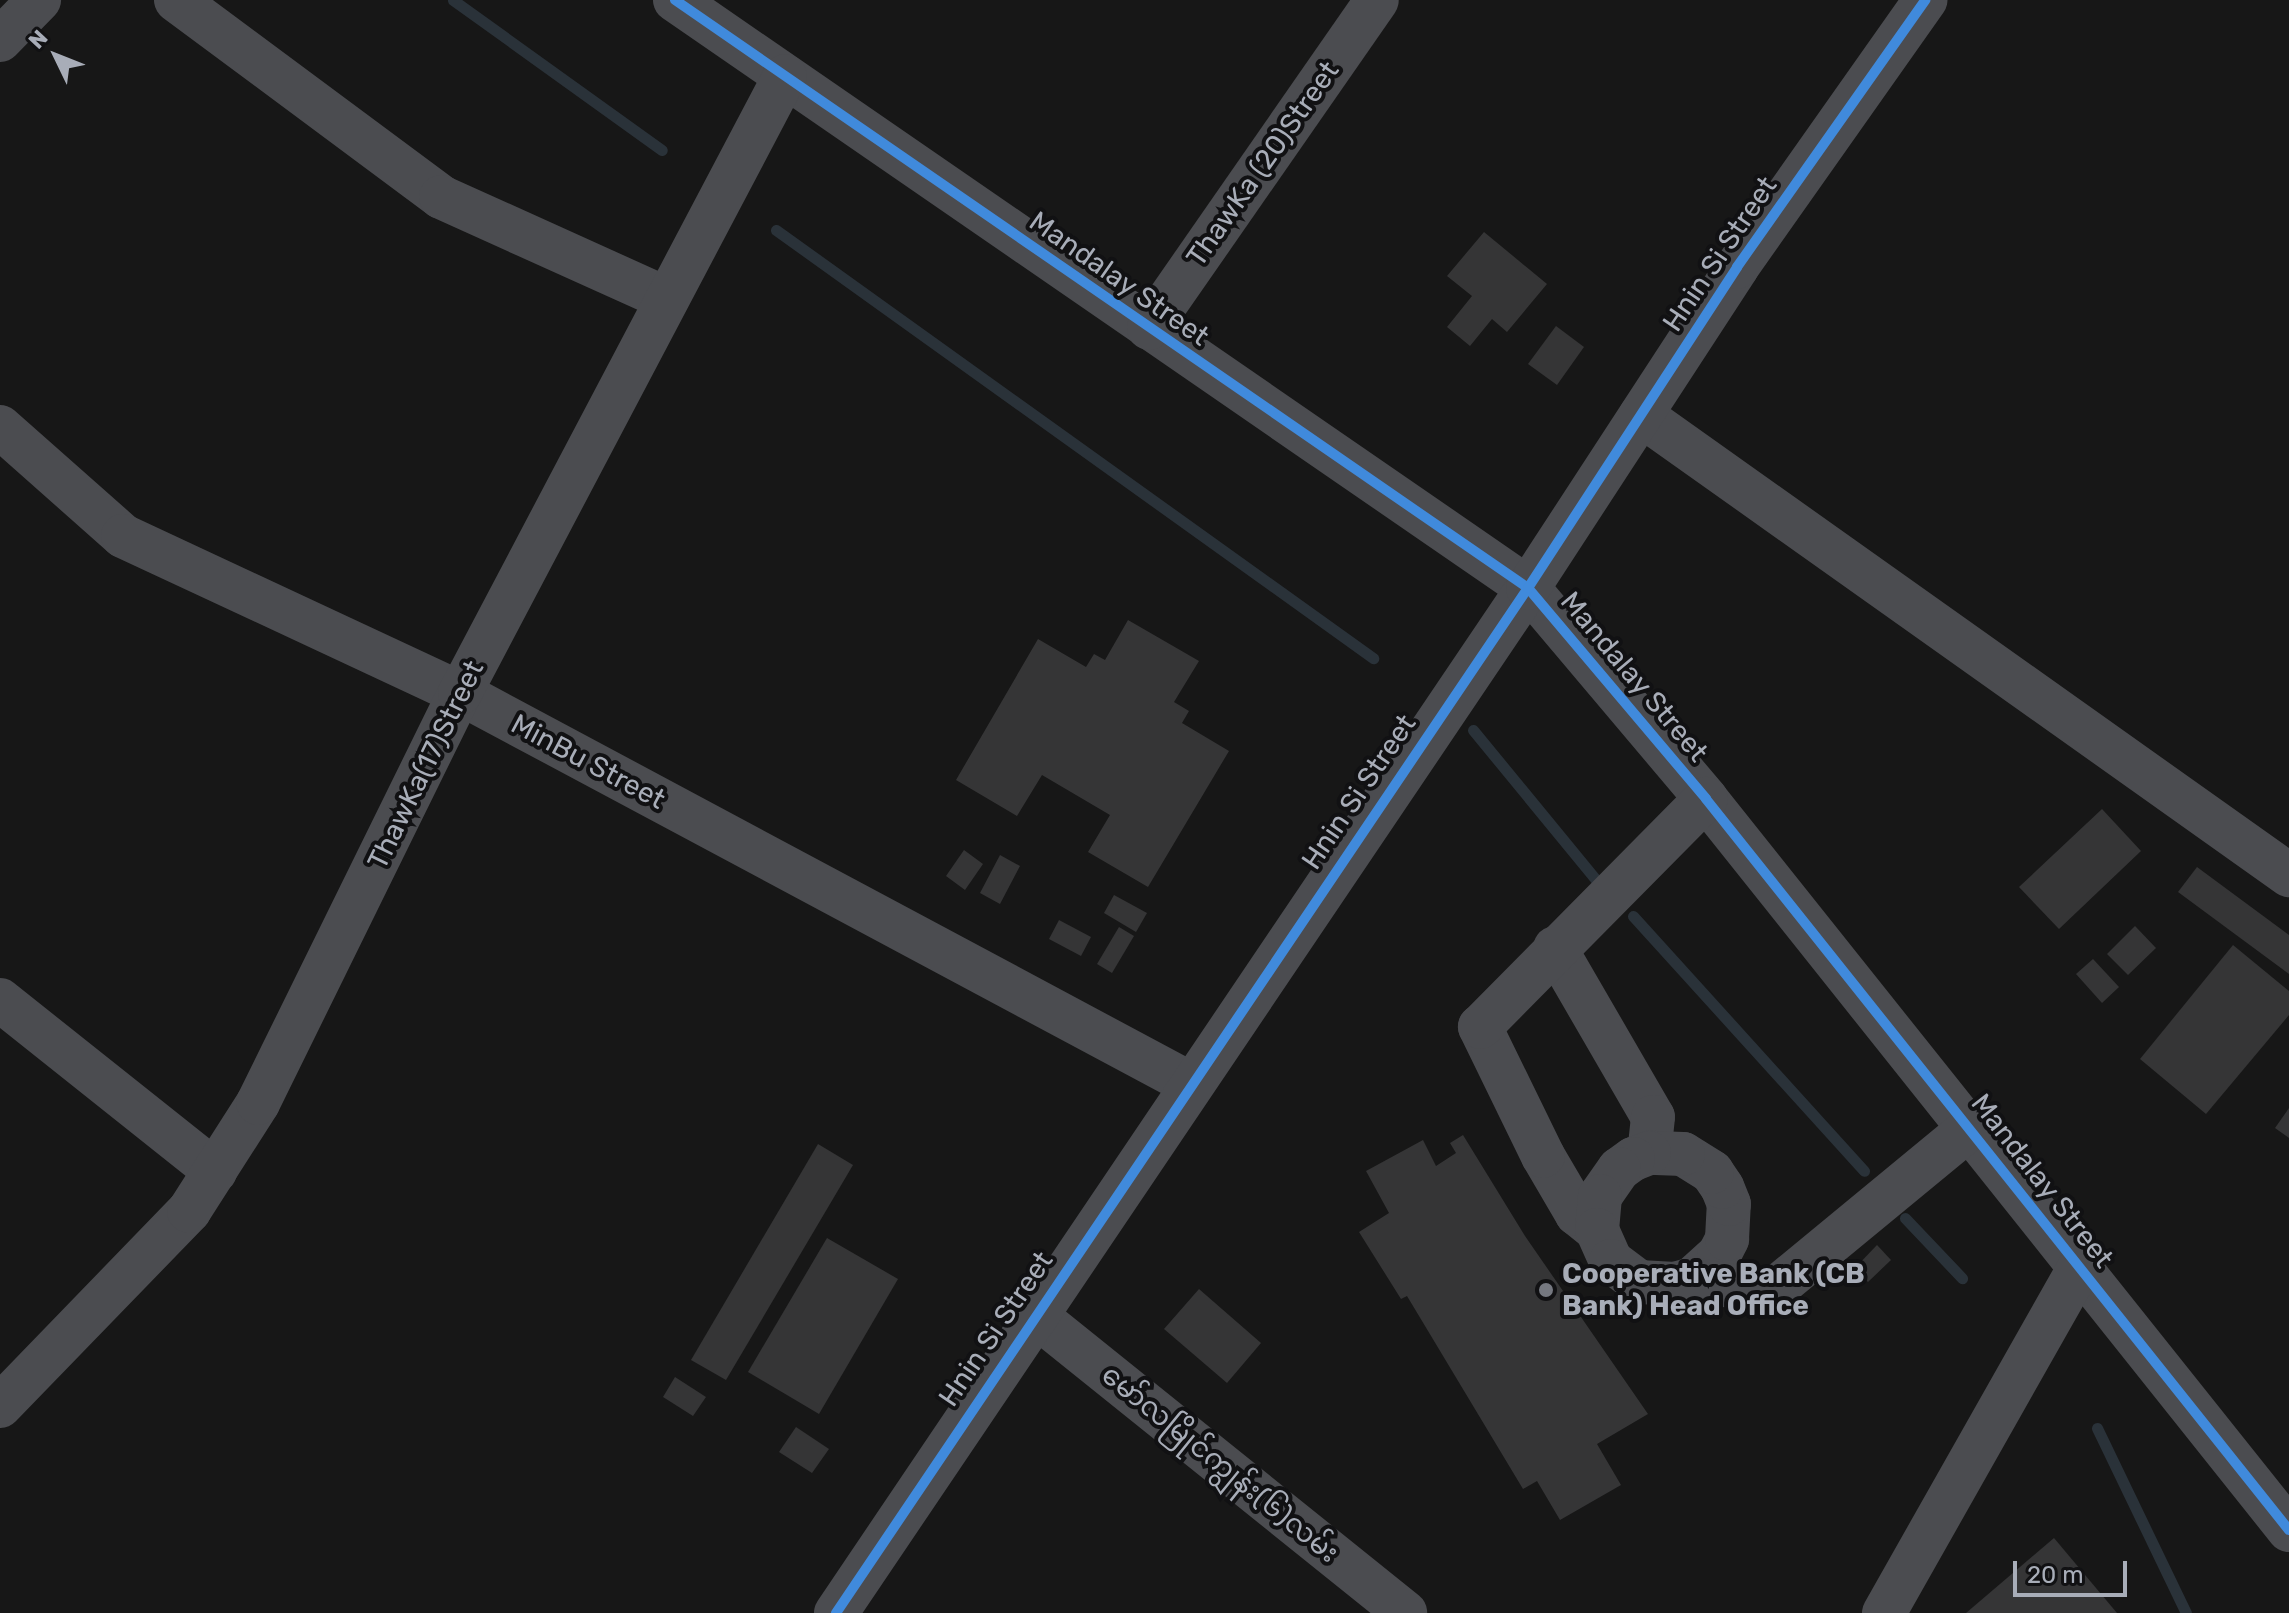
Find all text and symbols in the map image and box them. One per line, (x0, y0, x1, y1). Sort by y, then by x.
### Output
north arrow (16, 16, 96, 96)
text: N (23, 24, 53, 54)
street label: ThawKa (20)Street (1180, 55, 1346, 273)
street label: Hnin Si Street (1656, 170, 1784, 338)
street label: Mandalay Street (1023, 204, 1215, 354)
street label: Mandalay Street (1553, 585, 1715, 769)
street label: ThawKa(17)Street (361, 655, 491, 875)
street label: MinBu Street (505, 707, 671, 817)
street label: Hnin Si Street (1295, 708, 1423, 876)
street label: Mandalay Street (1964, 1087, 2120, 1275)
street label: Hnin Si Street (932, 1245, 1060, 1413)
place label: Cooperative Bank (CB Bank) Head Office (1562, 1257, 1865, 1323)
marker: Cooperative Bank (CB Bank) Head Office (1537, 1281, 1555, 1299)
street label: မော်လမြိုင်ကျွန်း(၆)လမ်း (1095, 1358, 1345, 1570)
scale bar (2017, 1545, 2131, 1595)
text: 20 m (2027, 1561, 2084, 1589)

